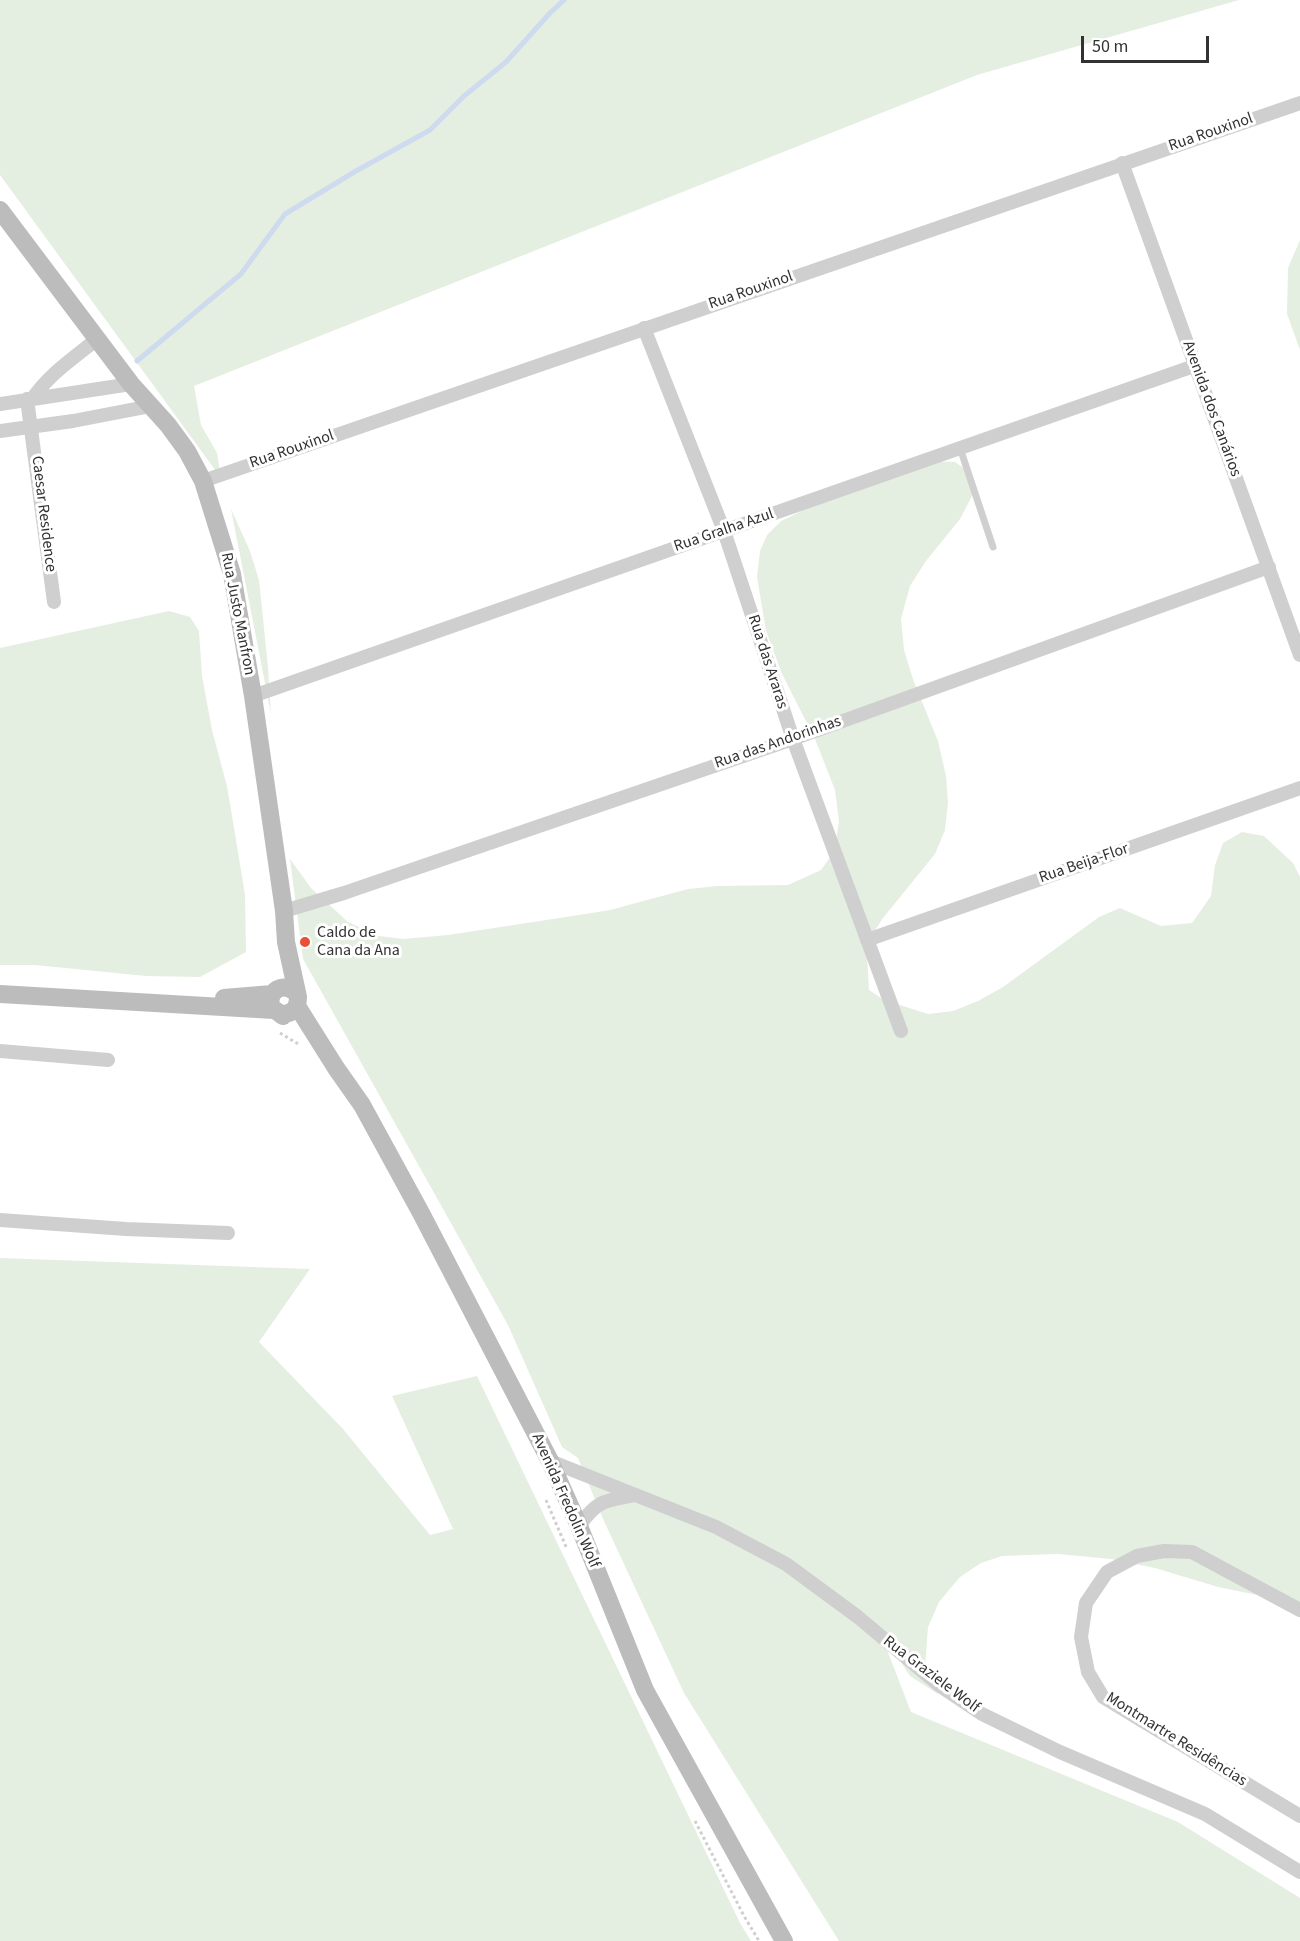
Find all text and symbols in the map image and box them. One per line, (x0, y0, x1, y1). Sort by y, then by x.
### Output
scale bar (1084, 24, 1212, 62)
text: 50 m (1092, 34, 1128, 59)
street label: Rua Rouxinol (1166, 110, 1256, 156)
street label: Rua Rouxinol (706, 268, 796, 314)
street label: Avenida dos Canários (1178, 339, 1244, 479)
street label: Rua Rouxinol (247, 427, 337, 473)
street label: Caesar Residence (26, 455, 60, 573)
street label: Rua Gralha Azul (672, 505, 776, 557)
street label: Rua Justo Manfron (216, 551, 258, 677)
street label: Rua das Araras (743, 613, 791, 711)
street label: Rua das Andorinhas (712, 712, 844, 774)
street label: Rua Beija-Flor (1037, 840, 1131, 888)
place label: Caldo de Cana da Ana (317, 923, 400, 961)
marker: Caldo de Cana da Ana (298, 935, 312, 949)
street label: Avenida Fredolin Wolf (527, 1431, 603, 1571)
street label: Rua Graziele Wolf (879, 1632, 983, 1718)
street label: Montmartre Residências (1102, 1689, 1250, 1791)

